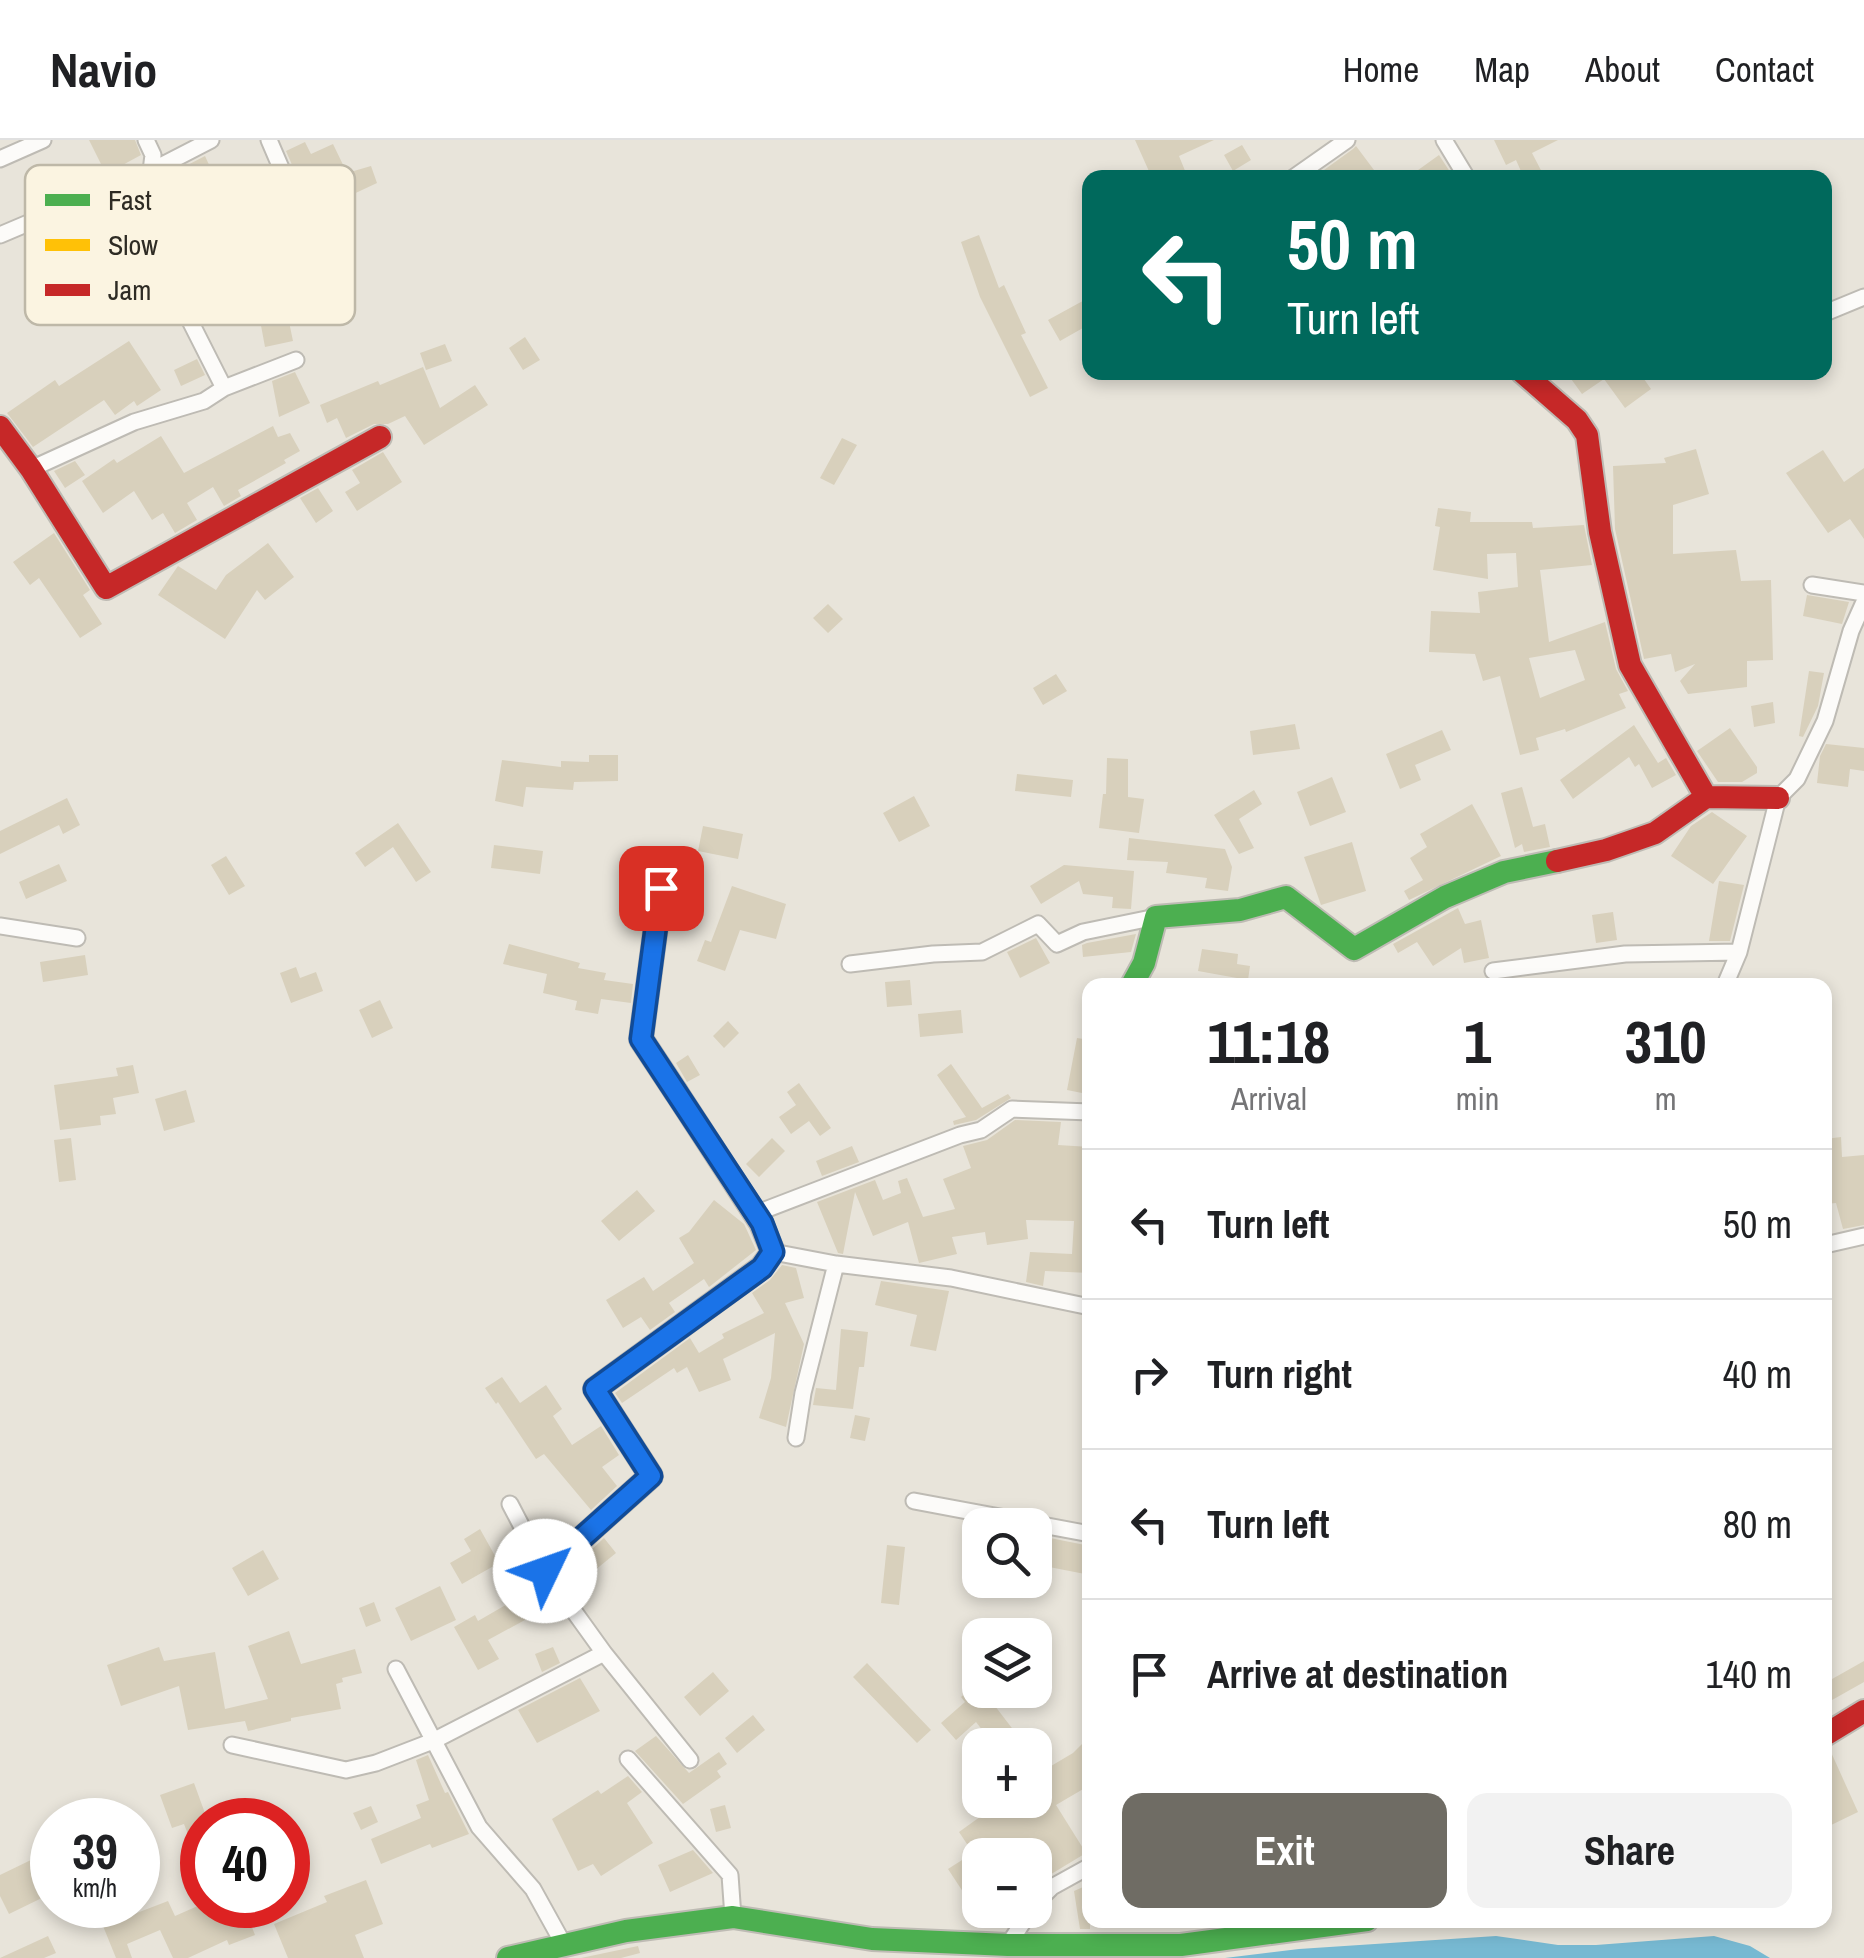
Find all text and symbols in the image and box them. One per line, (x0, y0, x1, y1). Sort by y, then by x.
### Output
text: Navio (50, 37, 157, 102)
text: Home (1343, 46, 1419, 93)
text: Map (1474, 46, 1530, 93)
text: About (1585, 46, 1660, 93)
text: Contact (1715, 46, 1814, 93)
legend (25, 165, 355, 325)
text: Fast (108, 181, 152, 219)
text: 50 m (1287, 197, 1418, 291)
icon: left (1122, 210, 1252, 340)
text: Slow (108, 226, 158, 264)
text: Jam (108, 271, 151, 309)
text: Turn left (1287, 287, 1419, 348)
pin (619, 846, 704, 931)
icon: arrive (634, 861, 689, 916)
text: 11:18 (1207, 1001, 1330, 1082)
text: 1 (1464, 1001, 1491, 1082)
text: 310 (1625, 1001, 1707, 1082)
text: Arrival (1231, 1077, 1307, 1120)
text: min (1456, 1077, 1499, 1120)
text: m (1655, 1077, 1677, 1120)
icon: left (1122, 1197, 1177, 1252)
text: Turn left (1207, 1199, 1329, 1250)
text: 50 m (1723, 1199, 1792, 1250)
icon: right (1122, 1347, 1177, 1402)
text: Turn right (1207, 1349, 1352, 1400)
text: 40 m (1723, 1349, 1792, 1400)
icon: left (1122, 1497, 1177, 1552)
text: Turn left (1207, 1499, 1329, 1550)
text: 80 m (1723, 1499, 1792, 1550)
map controls (962, 1508, 1052, 1928)
button: search (962, 1508, 1052, 1598)
position arrow (493, 1519, 597, 1623)
button: layers (962, 1618, 1052, 1708)
icon: arrive (1122, 1647, 1177, 1702)
text: Arrive at destination (1207, 1649, 1508, 1700)
text: 140 m (1705, 1649, 1792, 1700)
button: + (962, 1728, 1052, 1818)
button: Exit (1122, 1793, 1447, 1908)
button: Share (1467, 1793, 1792, 1908)
speed limit sign: 40 (180, 1798, 310, 1928)
text: 39 (72, 1817, 118, 1885)
button: − (962, 1838, 1052, 1928)
text: km/h (73, 1871, 117, 1905)

